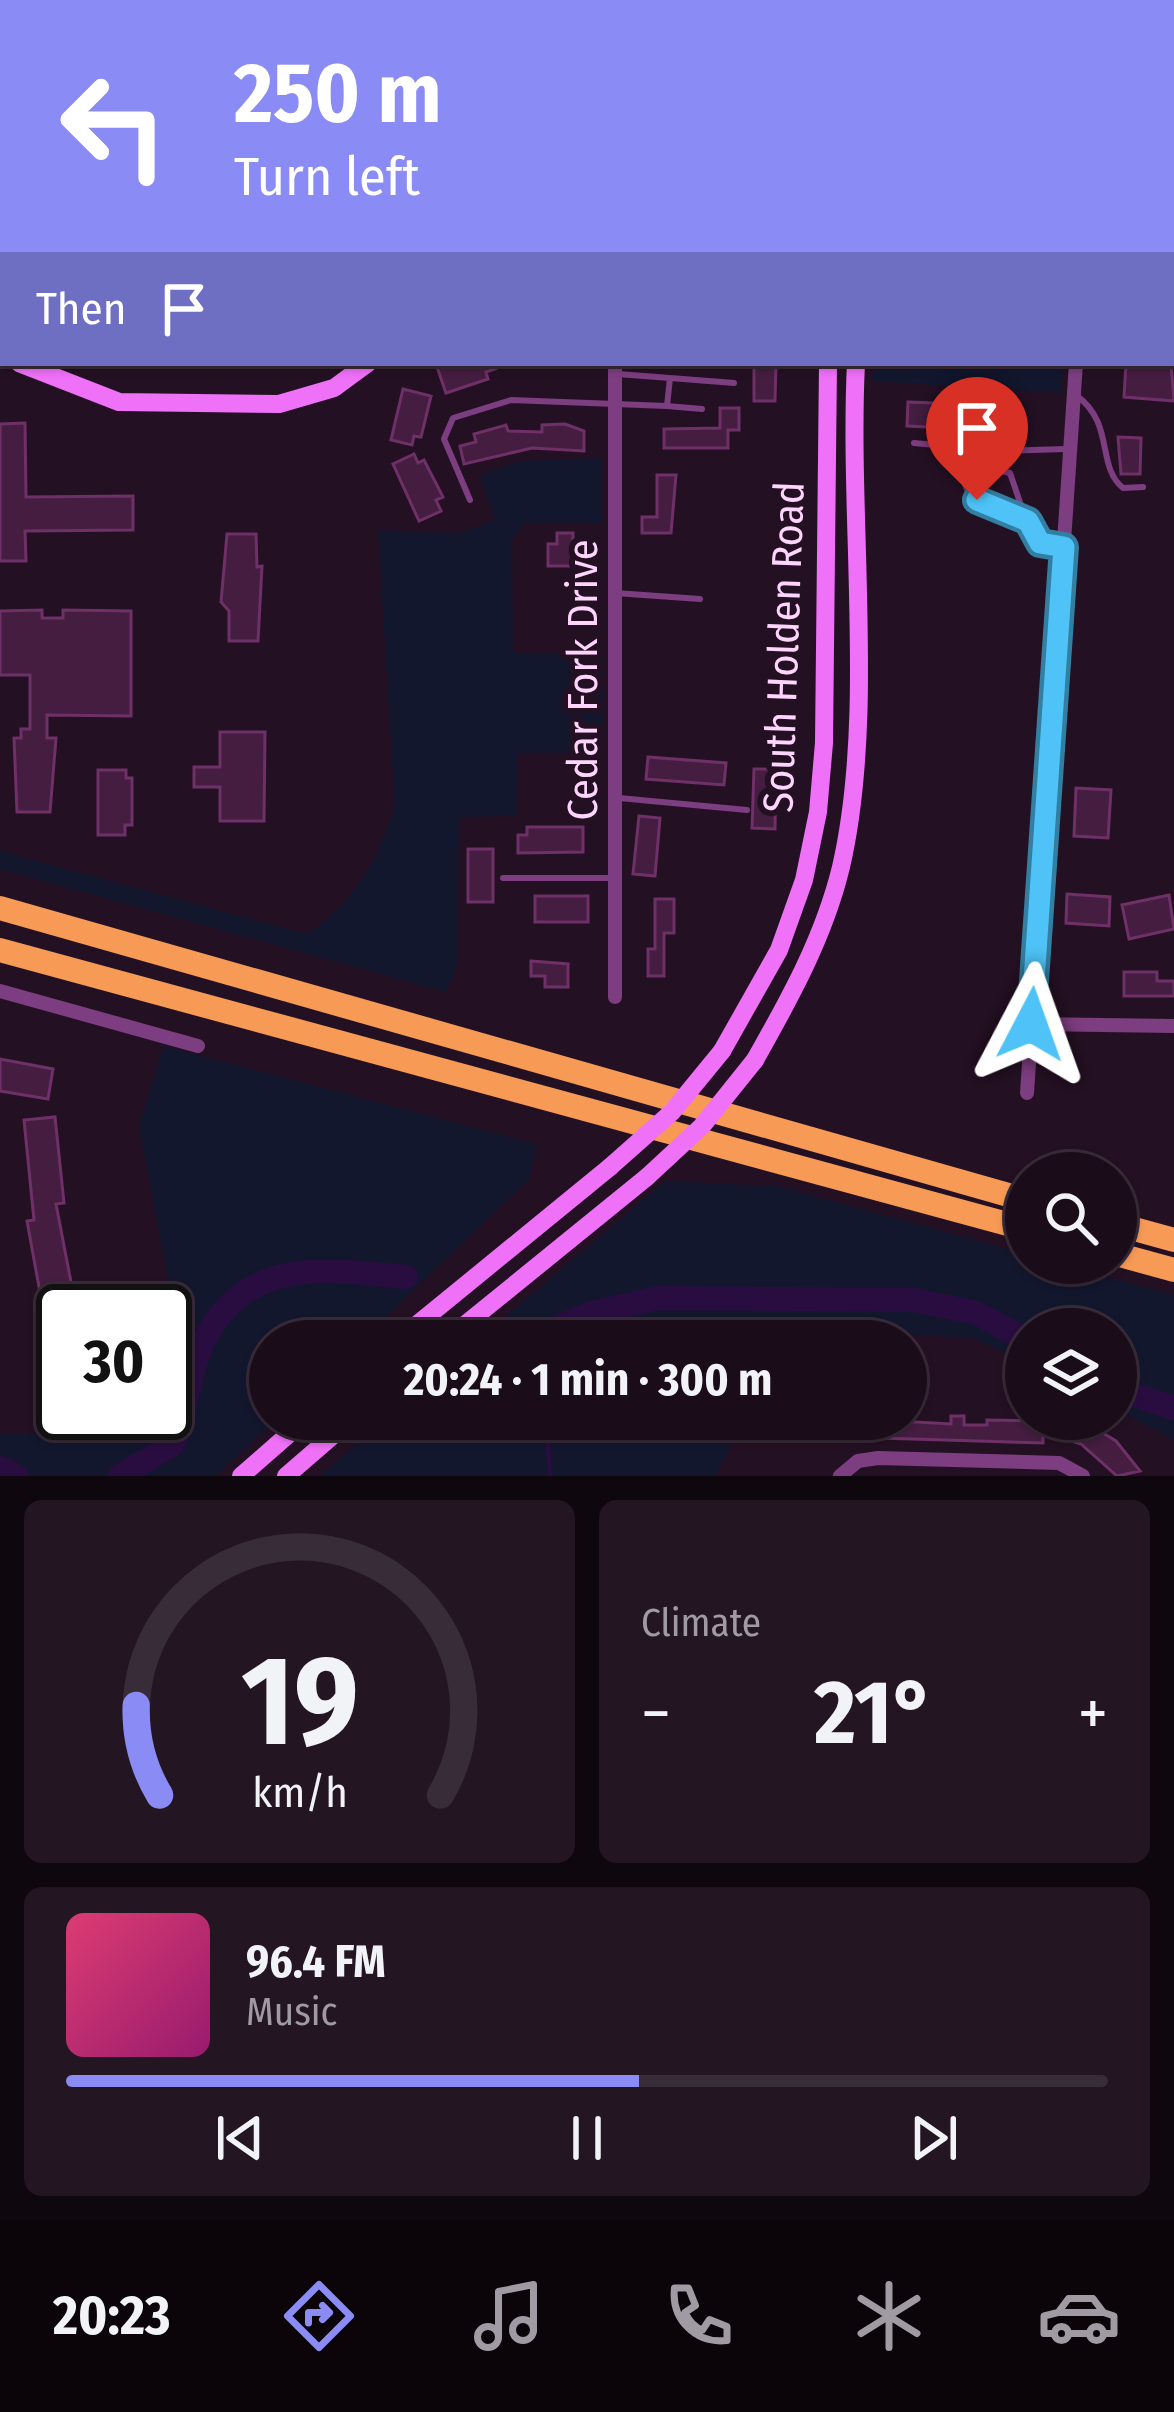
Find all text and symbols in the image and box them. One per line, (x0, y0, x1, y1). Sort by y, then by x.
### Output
text: 250 m (234, 43, 442, 144)
icon: left (36, 48, 192, 204)
text: Turn left (234, 145, 420, 209)
icon: arrive (151, 276, 217, 342)
text: Then (36, 282, 127, 336)
pin (926, 377, 1028, 500)
icon: arrive (944, 395, 1010, 461)
street label: South Holden Road (753, 481, 815, 814)
street label: Cedar Fork Drive (558, 540, 608, 820)
position arrow (968, 961, 1094, 1087)
map controls (1005, 1152, 1137, 1440)
button: search (1005, 1152, 1137, 1284)
speed limit sign: 30 (36, 1284, 192, 1440)
button: layers (1005, 1308, 1137, 1440)
text: 20:24 · 1 min · 300 m (404, 1353, 772, 1407)
text: Climate (641, 1600, 761, 1646)
text: 19 (241, 1627, 358, 1777)
text: 21° (814, 1659, 935, 1767)
text: − (641, 1674, 671, 1753)
text: + (1078, 1674, 1108, 1753)
text: km/h (252, 1766, 347, 1817)
text: 96.4 FM (246, 1935, 386, 1989)
text: Music (246, 1989, 337, 2035)
icon: previous (207, 2105, 273, 2171)
icon: pause (554, 2105, 620, 2171)
icon: next (901, 2105, 967, 2171)
icon: directions (277, 2274, 361, 2358)
icon: music (467, 2274, 551, 2358)
icon: phone (657, 2274, 741, 2358)
icon: climate (847, 2274, 931, 2358)
icon: car (1037, 2274, 1121, 2358)
text: 20:23 (53, 2284, 170, 2348)

